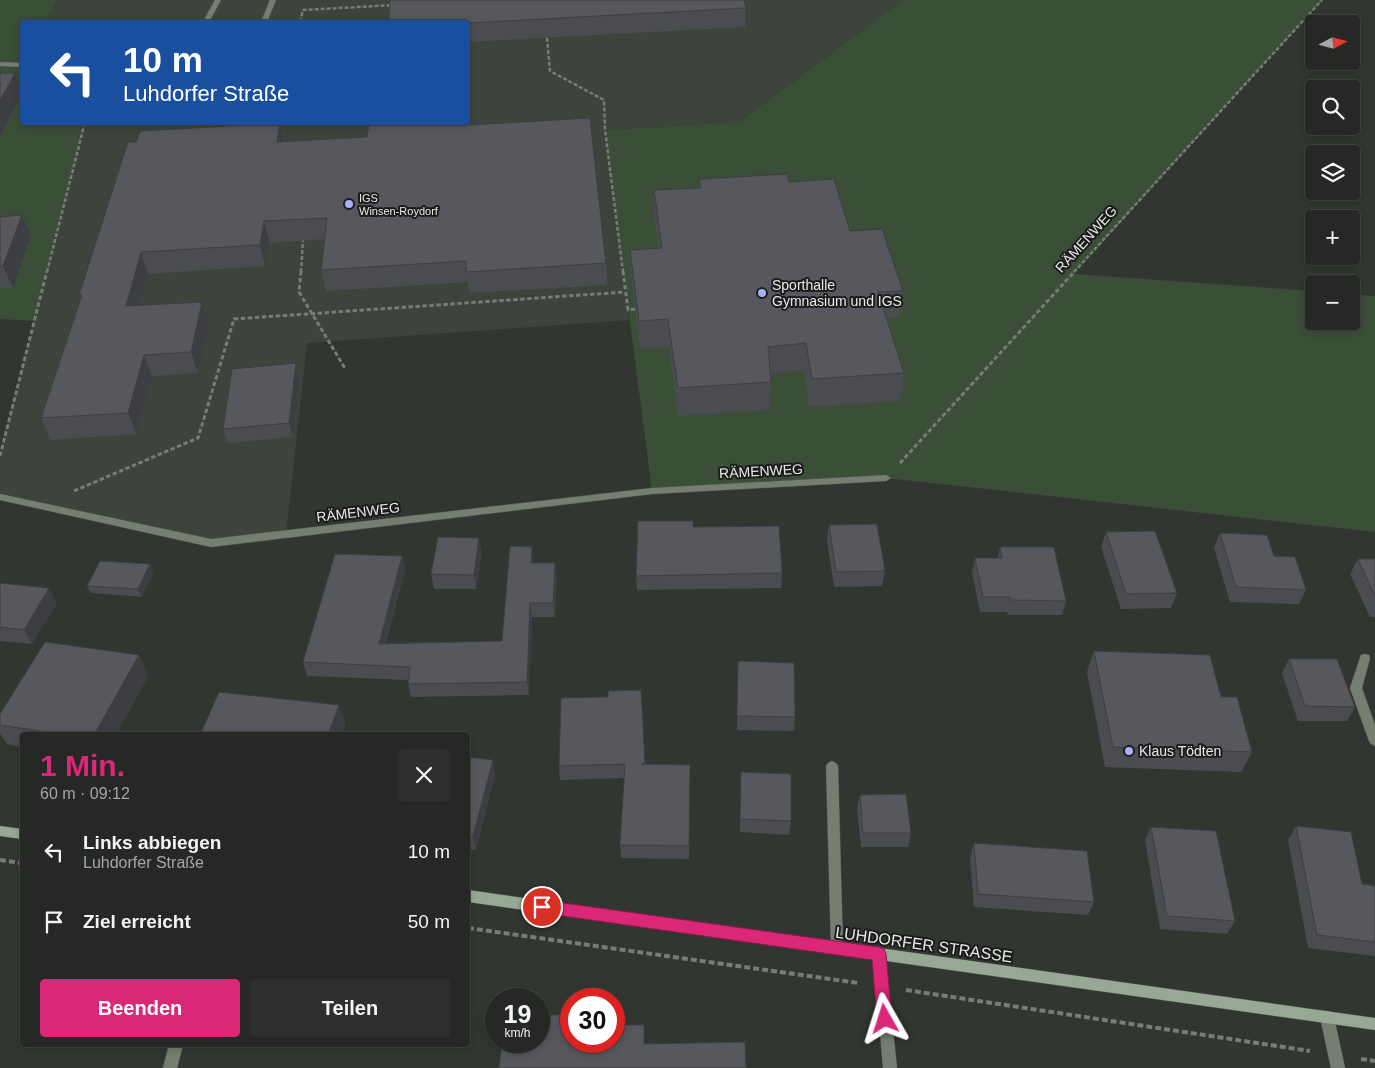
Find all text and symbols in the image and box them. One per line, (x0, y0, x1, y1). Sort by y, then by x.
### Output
north arrow (1305, 15, 1360, 70)
map controls (1305, 15, 1360, 330)
icon: left (40, 40, 105, 105)
text: 10 m (123, 40, 203, 79)
button: search (1305, 80, 1360, 135)
text: Luhdorfer Straße (123, 81, 289, 106)
button: layers (1305, 145, 1360, 200)
place label: IGS Winsen-Roydorf (359, 192, 439, 217)
marker: IGS Winsen-Roydorf (343, 198, 355, 210)
street label: RÄMENWEG (1052, 202, 1120, 276)
button: + (1305, 210, 1360, 265)
button: − (1305, 275, 1360, 330)
place label: Sporthalle Gymnasium und IGS (772, 277, 902, 309)
marker: Sporthalle Gymnasium und IGS (756, 287, 768, 299)
street label: RÄMENWEG (719, 461, 803, 481)
street label: RÄMENWEG (315, 499, 401, 525)
place label: Klaus Tödten (1139, 743, 1221, 759)
marker: Klaus Tödten (1123, 745, 1135, 757)
text: 1 Min. (40, 749, 125, 782)
button: close (398, 749, 450, 801)
text: 60 m · 09:12 (40, 785, 130, 802)
text: Links abbiegen (83, 832, 221, 853)
icon: left (40, 838, 68, 866)
text: 10 m (408, 841, 450, 862)
text: Luhdorfer Straße (83, 854, 204, 871)
pin (521, 886, 563, 928)
icon: arrive (528, 893, 556, 921)
icon: arrive (40, 908, 68, 936)
text: Ziel erreicht (83, 911, 191, 932)
text: 50 m (408, 911, 450, 932)
street label: LUHDORFER STRASSE (834, 924, 1014, 965)
button: Beenden (40, 979, 240, 1037)
button: Teilen (250, 979, 450, 1037)
speed limit sign: 30 (560, 988, 625, 1053)
position arrow (858, 992, 910, 1044)
text: 19 (504, 1000, 531, 1028)
text: km/h (504, 1026, 531, 1040)

